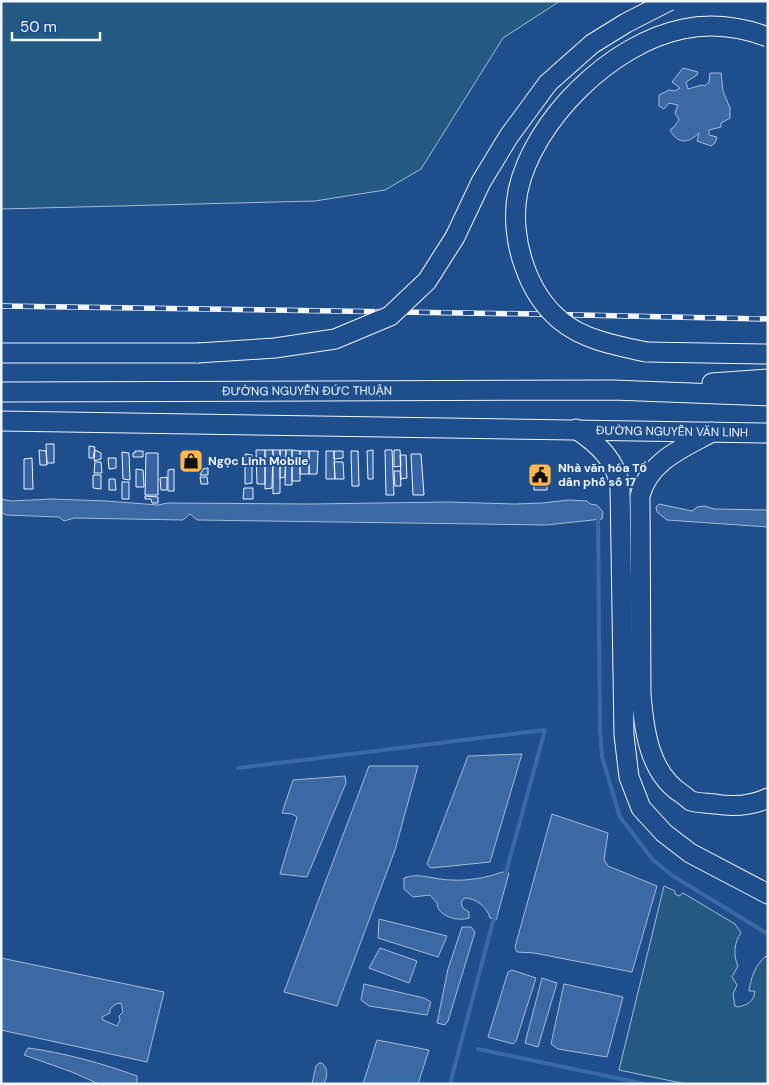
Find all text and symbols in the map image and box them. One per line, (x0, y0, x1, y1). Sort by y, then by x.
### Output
scale bar (12, 10, 100, 42)
text: 50 m (20, 17, 57, 37)
street label: ĐƯỜNG NGUYỄN ĐỨC THUẬN (222, 383, 392, 399)
street label: ĐƯỜNG NGUYỄN VĂN LINH (596, 422, 748, 441)
shop icon: Ngọc Linh Mobile (178, 448, 204, 474)
place label: Ngọc Linh Mobile (208, 453, 309, 469)
place label: Nhà văn hóa Tổ dân phố số 17 (558, 460, 647, 490)
public building icon: Nhà văn hóa Tổ dân phố số 17 (527, 462, 553, 488)

